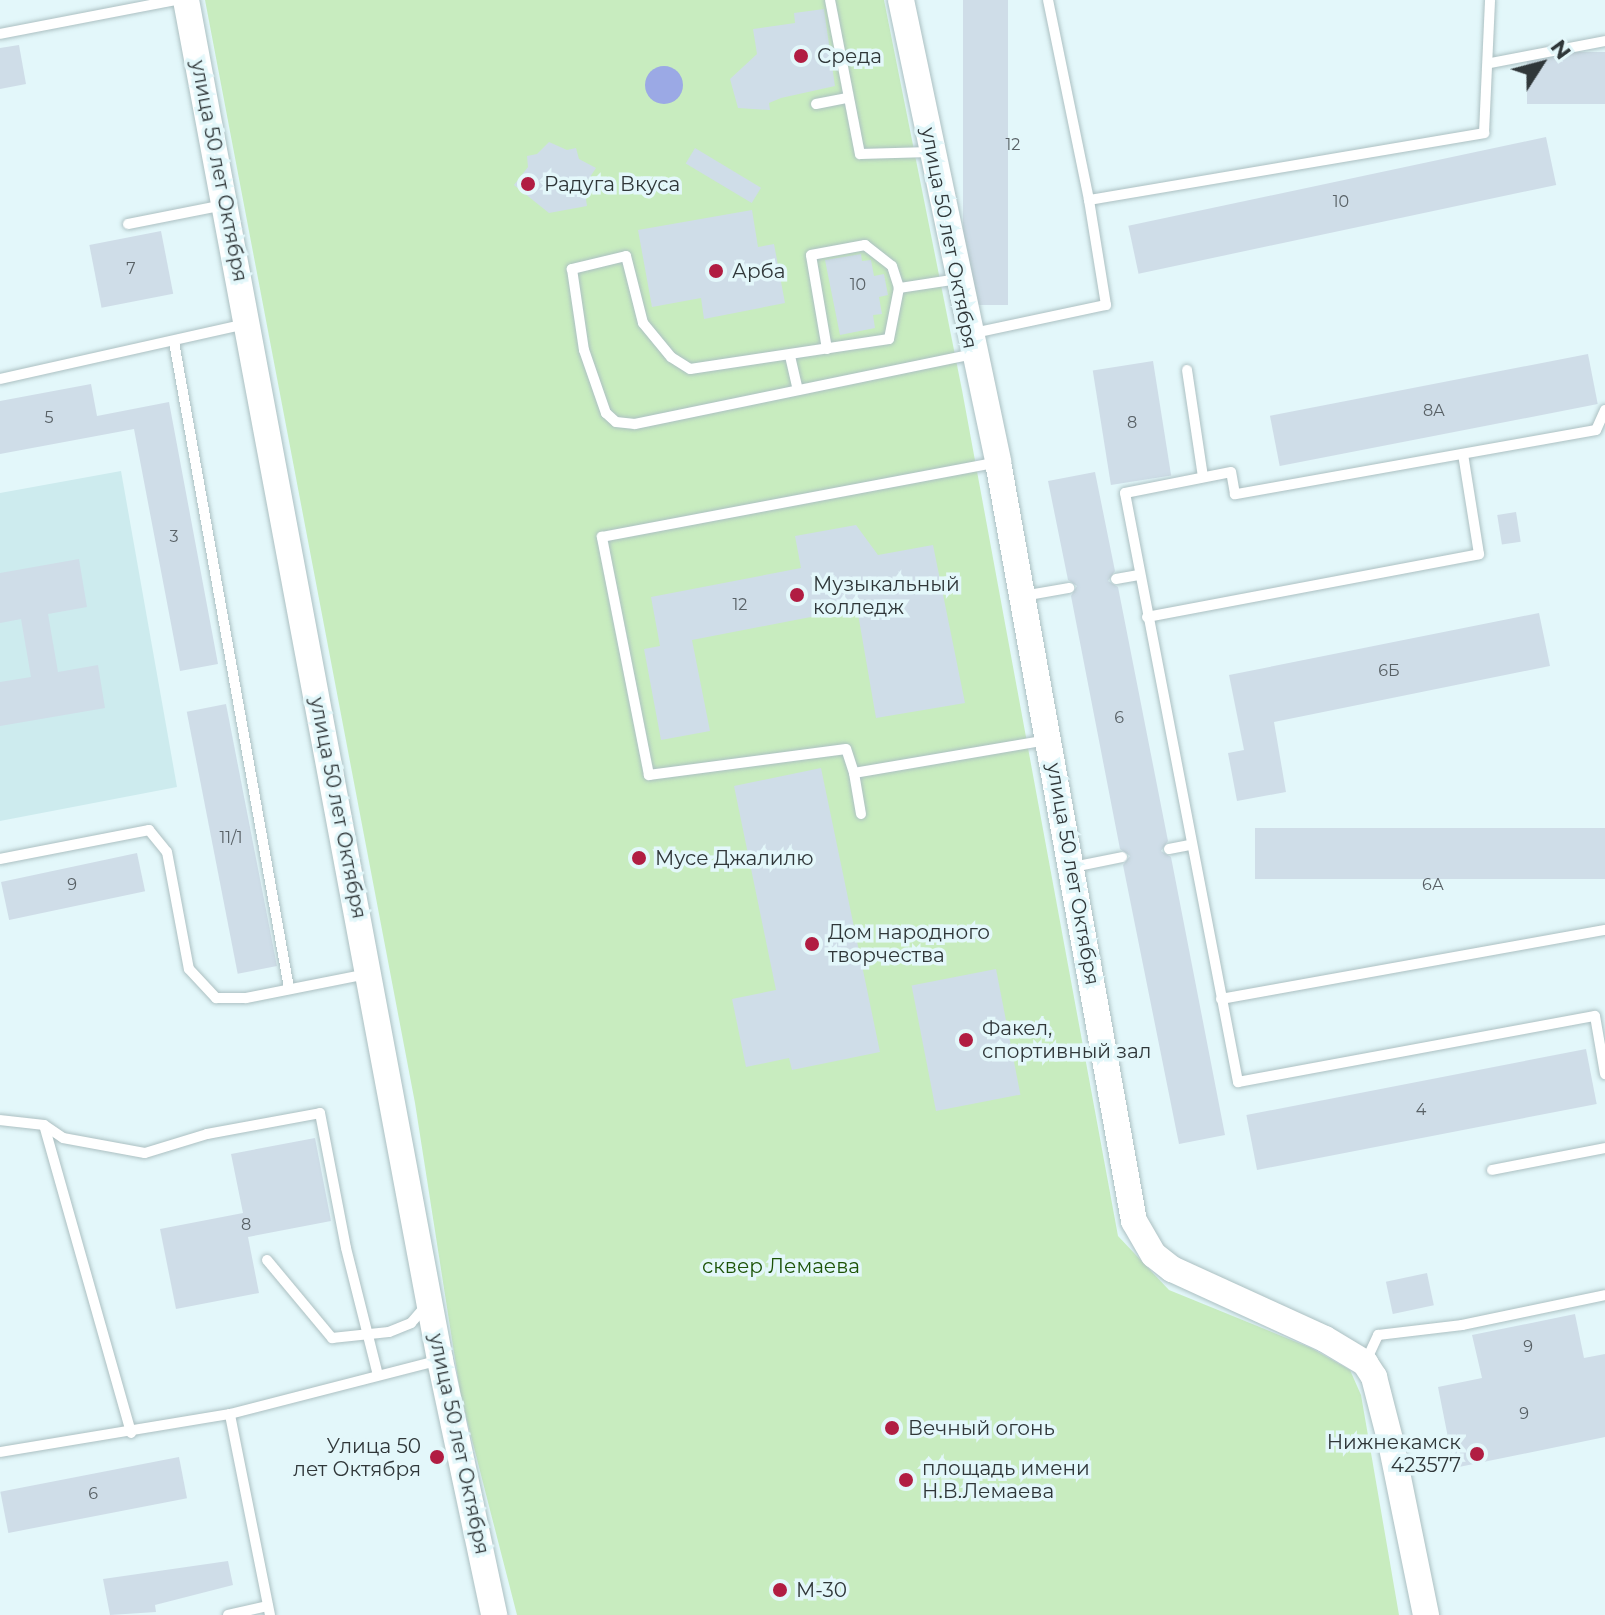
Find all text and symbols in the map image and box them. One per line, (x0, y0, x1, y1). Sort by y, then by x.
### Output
north arrow (1501, 24, 1581, 104)
text: N (1545, 34, 1577, 65)
place label: Среда (817, 44, 882, 68)
marker: Среда (792, 47, 810, 65)
street label: улица 50 лет Октября (186, 58, 252, 284)
street label: улица 50 лет Октября (916, 125, 982, 351)
house number: 12 (1006, 135, 1020, 155)
place label: Радуга Вкуса (544, 172, 680, 196)
marker: Радуга Вкуса (519, 175, 537, 193)
house number: 10 (1333, 192, 1349, 212)
house number: 7 (126, 259, 136, 279)
place label: Арба (732, 259, 785, 283)
marker: Арба (707, 262, 725, 280)
house number: 10 (850, 275, 866, 295)
house number: 8А (1423, 401, 1445, 421)
house number: 5 (44, 408, 54, 428)
house number: 8 (1127, 413, 1137, 433)
house number: 3 (169, 527, 179, 547)
place label: Музыкальный колледж (813, 572, 960, 619)
marker: Музыкальный колледж (788, 586, 806, 604)
house number: 12 (733, 595, 747, 615)
house number: 6Б (1378, 661, 1400, 681)
street label: улица 50 лет Октября (305, 695, 371, 921)
house number: 6 (1114, 708, 1124, 728)
street label: улица 50 лет Октября (1042, 761, 1104, 987)
house number: 11/1 (219, 828, 243, 848)
place label: Мусе Джалилю (655, 846, 814, 870)
marker: Мусе Джалилю (630, 849, 648, 867)
house number: 9 (67, 875, 77, 895)
house number: 6А (1422, 875, 1444, 895)
place label: Дом народного творчества (828, 920, 990, 967)
marker: Дом народного творчества (803, 935, 821, 953)
place label: Факел, спортивный зал (982, 1016, 1151, 1063)
marker: Факел, спортивный зал (957, 1031, 975, 1049)
house number: 4 (1416, 1100, 1426, 1120)
house number: 8 (241, 1215, 251, 1235)
park label: сквер Лемаева (702, 1254, 860, 1278)
street label: улица 50 лет Октября (424, 1331, 494, 1557)
house number: 9 (1523, 1337, 1533, 1357)
house number: 9 (1519, 1404, 1529, 1424)
place label: Вечный огонь (908, 1416, 1055, 1440)
marker: Вечный огонь (883, 1419, 901, 1437)
place label: Нижнекамск 423577 (1327, 1430, 1461, 1477)
place label: Улица 50 лет Октября (293, 1434, 421, 1481)
marker: Нижнекамск 423577 (1468, 1445, 1486, 1463)
marker: Улица 50 лет Октября (428, 1448, 446, 1466)
place label: площадь имени Н.В.Лемаева (922, 1456, 1090, 1503)
marker: площадь имени Н.В.Лемаева (897, 1471, 915, 1489)
house number: 6 (88, 1484, 98, 1504)
place label: М-30 (796, 1578, 847, 1602)
marker: М-30 (771, 1581, 789, 1599)

